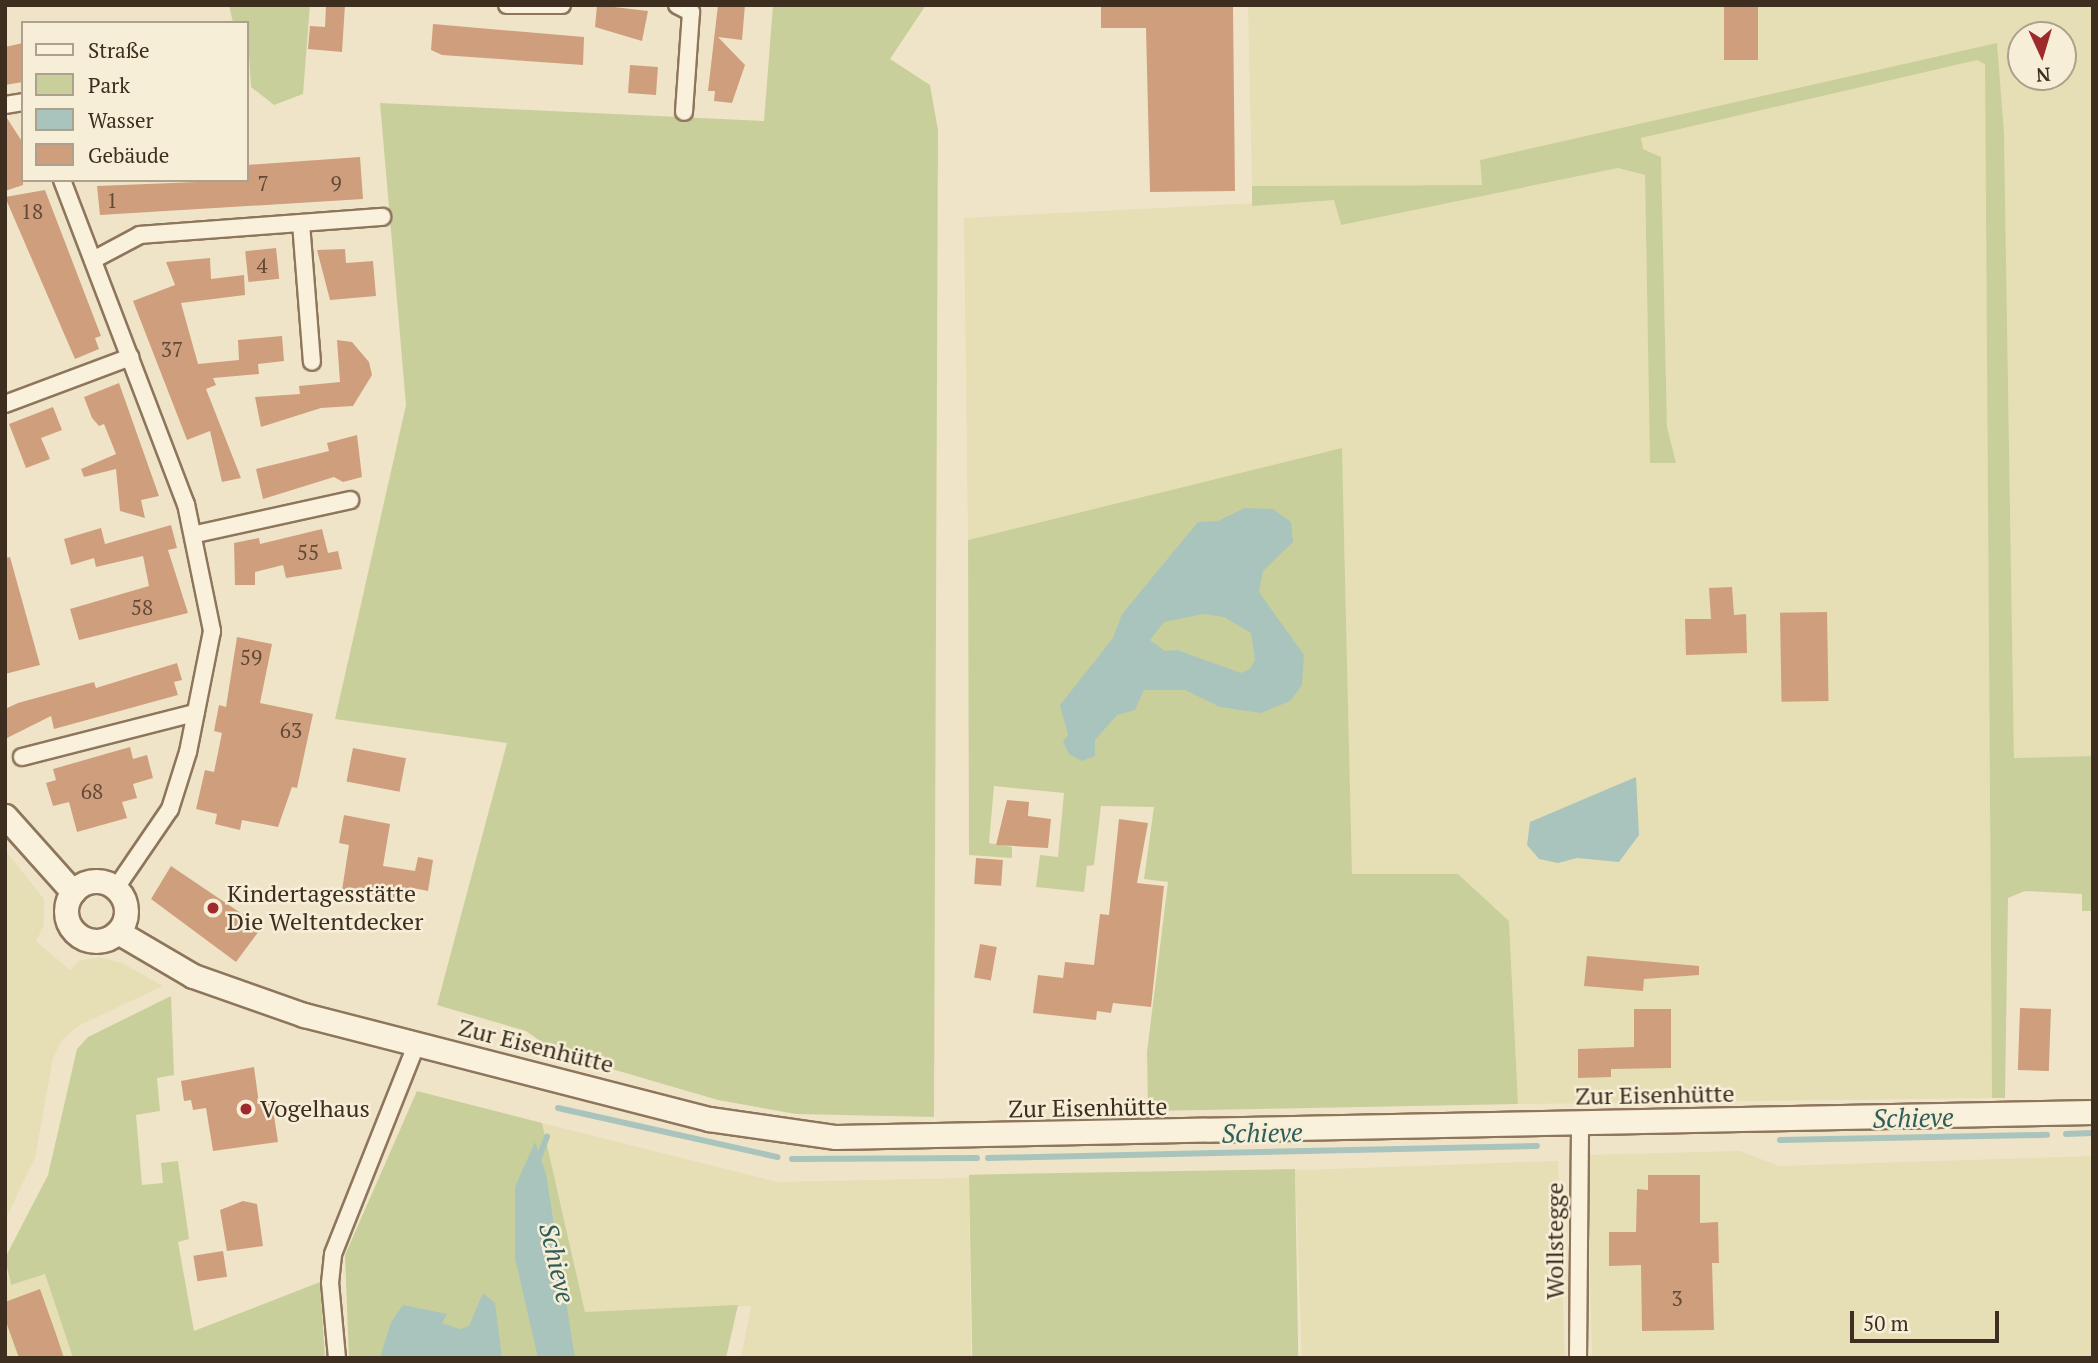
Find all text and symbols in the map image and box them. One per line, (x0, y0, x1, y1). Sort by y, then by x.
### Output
legend (21, 21, 248, 182)
north arrow (2007, 21, 2077, 91)
text: Straße (88, 36, 150, 64)
text: N (2035, 62, 2051, 88)
text: Park (88, 71, 130, 99)
text: Wasser (88, 106, 154, 134)
text: Gebäude (88, 141, 169, 169)
house number: 7 (257, 170, 269, 196)
house number: 9 (330, 170, 342, 196)
house number: 1 (106, 187, 118, 213)
house number: 18 (21, 198, 43, 224)
house number: 4 (256, 252, 268, 278)
house number: 37 (161, 336, 183, 362)
house number: 55 (297, 539, 319, 565)
house number: 58 (131, 594, 153, 620)
house number: 59 (240, 644, 262, 670)
house number: 63 (280, 717, 302, 743)
house number: 68 (81, 778, 103, 804)
place label: Kindertagesstätte Die Weltentdecker (227, 880, 423, 936)
marker: Kindertagesstätte Die Weltentdecker (205, 900, 221, 916)
street label: Zur Eisenhütte (455, 1013, 617, 1079)
street label: Zur Eisenhütte (1575, 1079, 1735, 1111)
street label: Zur Eisenhütte (1008, 1092, 1168, 1124)
place label: Vogelhaus (260, 1095, 370, 1123)
marker: Vogelhaus (238, 1101, 254, 1117)
water label: Schieve (1872, 1102, 1954, 1134)
water label: Schieve (1221, 1117, 1303, 1149)
street label: Wollstegge (1541, 1182, 1569, 1300)
water label: Schieve (533, 1220, 581, 1306)
house number: 3 (1671, 1285, 1683, 1311)
scale bar (1853, 1296, 2002, 1340)
text: 50 m (1863, 1309, 1909, 1337)

